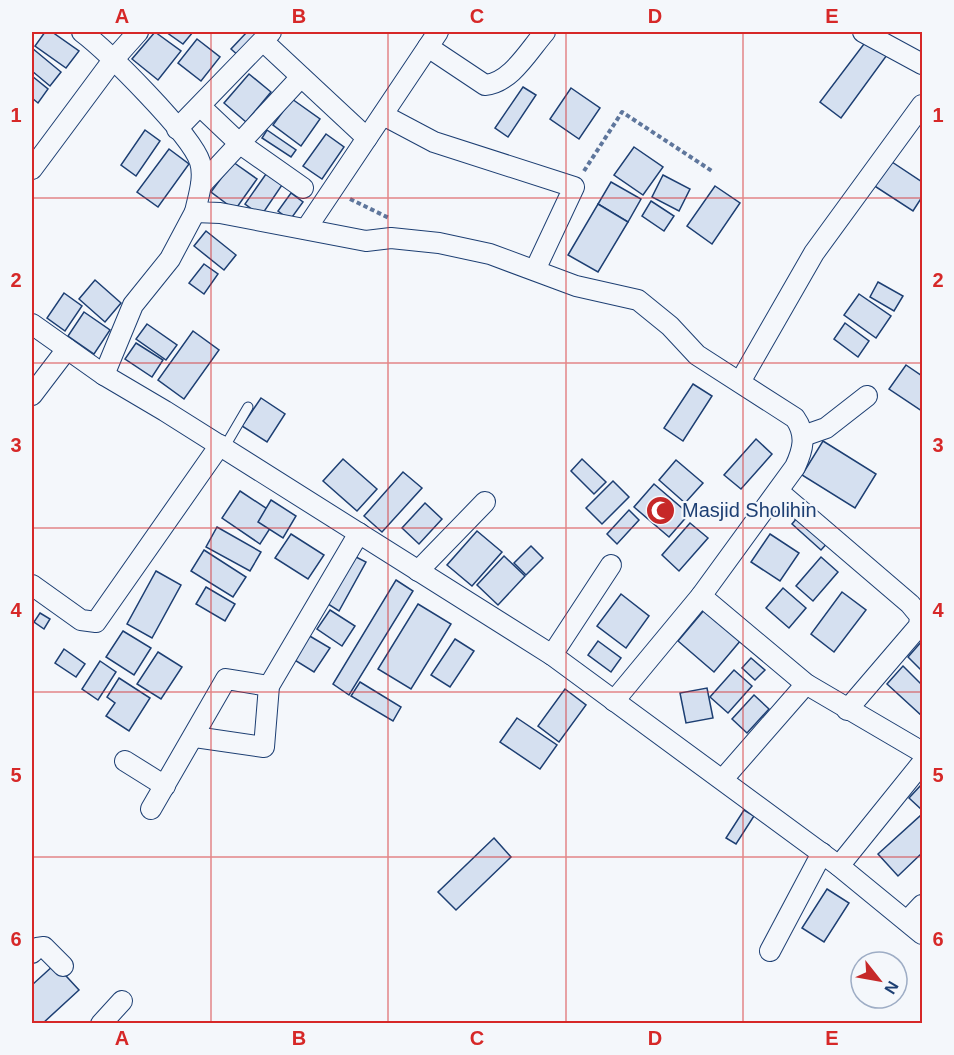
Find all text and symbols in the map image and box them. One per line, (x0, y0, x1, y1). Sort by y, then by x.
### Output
text: A (115, 5, 129, 27)
text: B (292, 5, 306, 27)
text: C (470, 5, 484, 27)
text: D (648, 5, 662, 27)
text: E (825, 5, 839, 27)
text: 1 (10, 104, 22, 126)
text: 1 (932, 104, 944, 126)
text: 2 (10, 269, 22, 291)
text: 2 (932, 269, 944, 291)
text: 3 (10, 434, 22, 456)
text: 3 (932, 434, 944, 456)
mosque icon: Masjid Sholihin (645, 494, 677, 526)
place label: Masjid Sholihin (682, 499, 817, 521)
text: 4 (10, 599, 22, 621)
text: 4 (932, 599, 944, 621)
text: 5 (10, 764, 22, 786)
text: 5 (932, 764, 944, 786)
text: 6 (10, 928, 22, 950)
text: 6 (932, 928, 944, 950)
north arrow (849, 950, 909, 1010)
text: N (881, 978, 902, 997)
text: A (115, 1027, 129, 1049)
text: B (292, 1027, 306, 1049)
text: C (470, 1027, 484, 1049)
text: D (648, 1027, 662, 1049)
text: E (825, 1027, 839, 1049)

